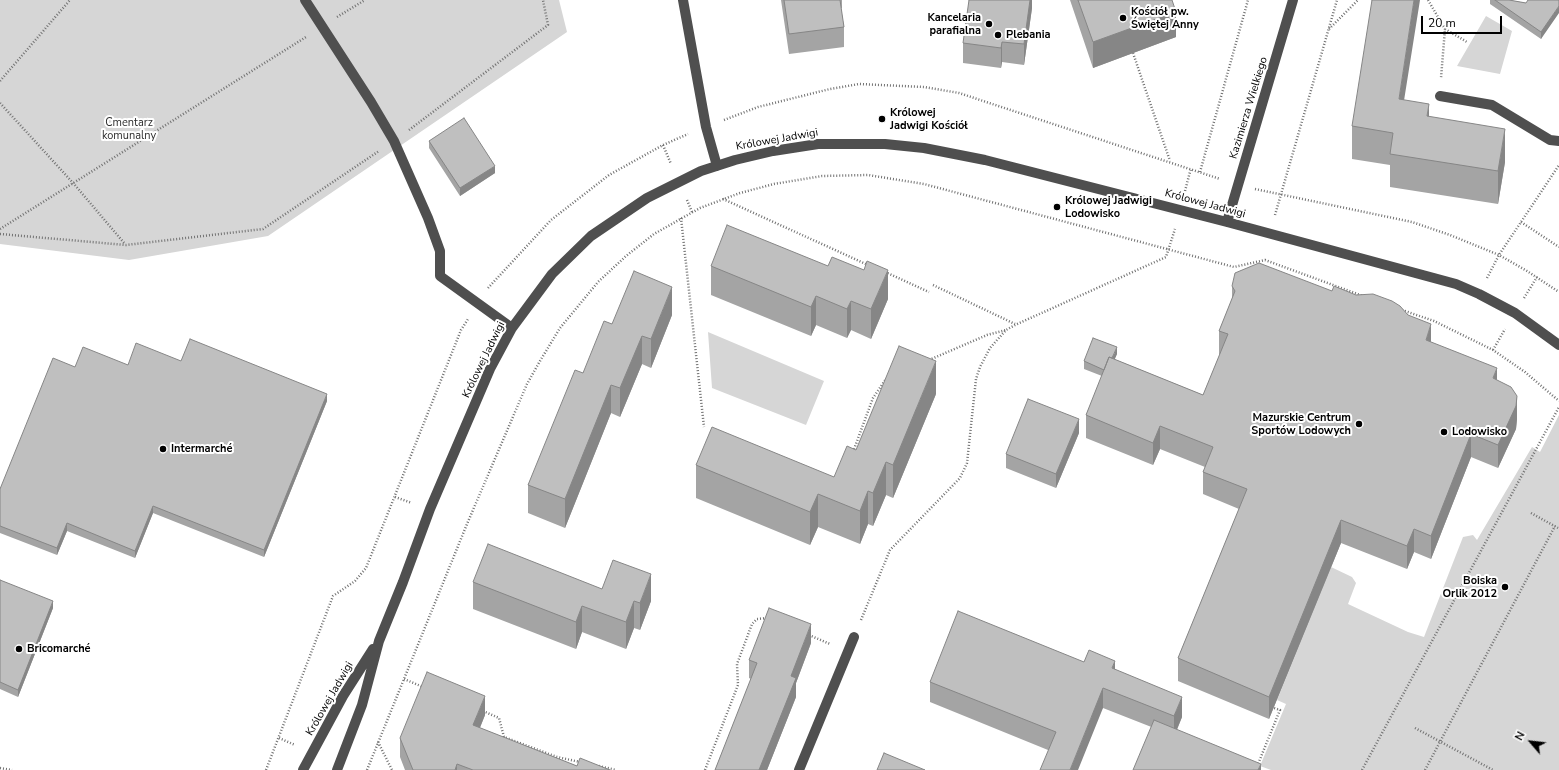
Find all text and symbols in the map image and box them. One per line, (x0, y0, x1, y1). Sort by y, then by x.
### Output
place label: Kościół pw. Świętej Anny (1131, 5, 1199, 31)
scale bar (1423, 8, 1504, 34)
place label: Kancelaria parafialna (928, 11, 981, 37)
marker: Kościół pw. Świętej Anny (1118, 13, 1128, 23)
text: 20 m (1428, 15, 1456, 31)
marker: Kancelaria parafialna (984, 19, 994, 29)
place label: Plebania (1006, 28, 1050, 42)
marker: Plebania (993, 30, 1003, 40)
street label: Kazimierza Wielkiego (1227, 55, 1271, 161)
place label: Królowej Jadwigi Kościół (890, 106, 968, 132)
marker: Królowej Jadwigi Kościół (877, 114, 887, 124)
park label: Cmentarz komunalny (102, 116, 156, 142)
street label: Królowej Jadwigi (735, 126, 819, 154)
street label: Królowej Jadwigi (1163, 187, 1247, 221)
place label: Królowej Jadwigi Lodowisko (1065, 194, 1152, 220)
marker: Królowej Jadwigi Lodowisko (1052, 202, 1062, 212)
street label: Królowej Jadwigi (460, 320, 508, 400)
place label: Mazurskie Centrum Sportów Lodowych (1251, 411, 1351, 437)
marker: Mazurskie Centrum Sportów Lodowych (1354, 419, 1364, 429)
place label: Lodowisko (1452, 425, 1507, 439)
marker: Lodowisko (1439, 427, 1449, 437)
place label: Intermarché (171, 442, 232, 456)
marker: Intermarché (158, 444, 168, 454)
place label: Boiska Orlik 2012 (1442, 574, 1497, 600)
marker: Boiska Orlik 2012 (1500, 582, 1510, 592)
place label: Bricomarché (27, 642, 91, 656)
marker: Bricomarché (14, 644, 24, 654)
street label: Królowej Jadwigi (303, 660, 357, 738)
north arrow (1511, 722, 1551, 762)
text: N (1511, 729, 1529, 743)

